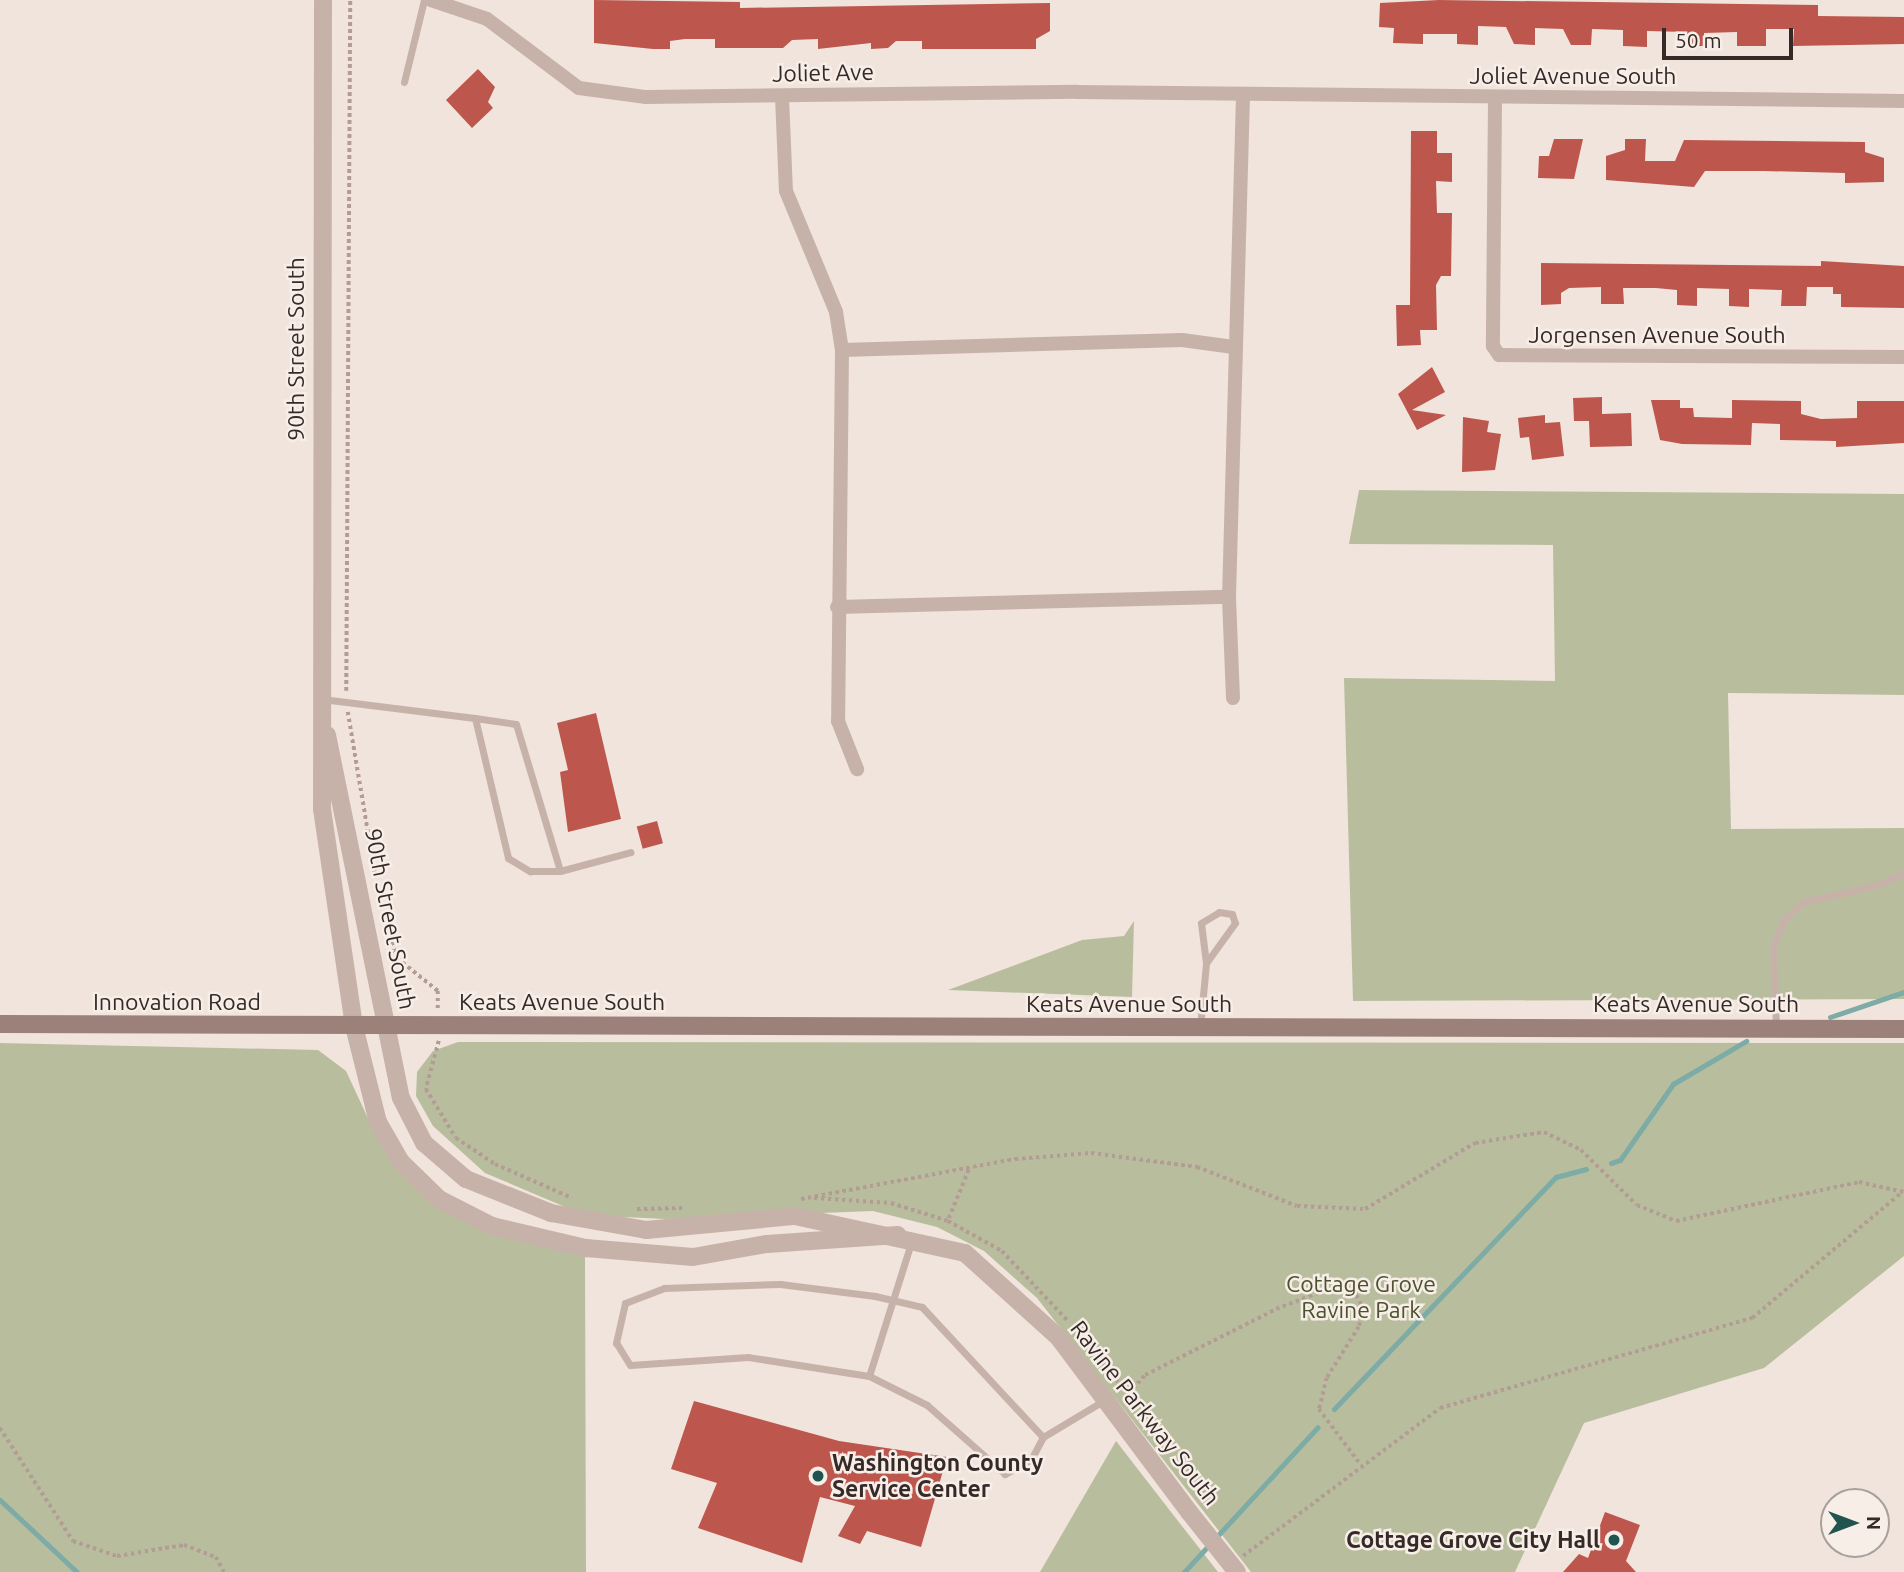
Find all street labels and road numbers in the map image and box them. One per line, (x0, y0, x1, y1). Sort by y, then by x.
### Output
street label: Joliet Ave (772, 58, 874, 88)
street label: Joliet Avenue South (1470, 62, 1676, 90)
street label: 90th Street South (282, 257, 310, 441)
street label: Jorgensen Avenue South (1528, 321, 1786, 349)
street label: 90th Street South (359, 826, 421, 1012)
street label: Innovation Road (93, 988, 261, 1016)
street label: Keats Avenue South (459, 988, 665, 1016)
street label: Keats Avenue South (1026, 990, 1232, 1018)
street label: Keats Avenue South (1593, 990, 1799, 1018)
street label: Ravine Parkway South (1064, 1315, 1226, 1511)

